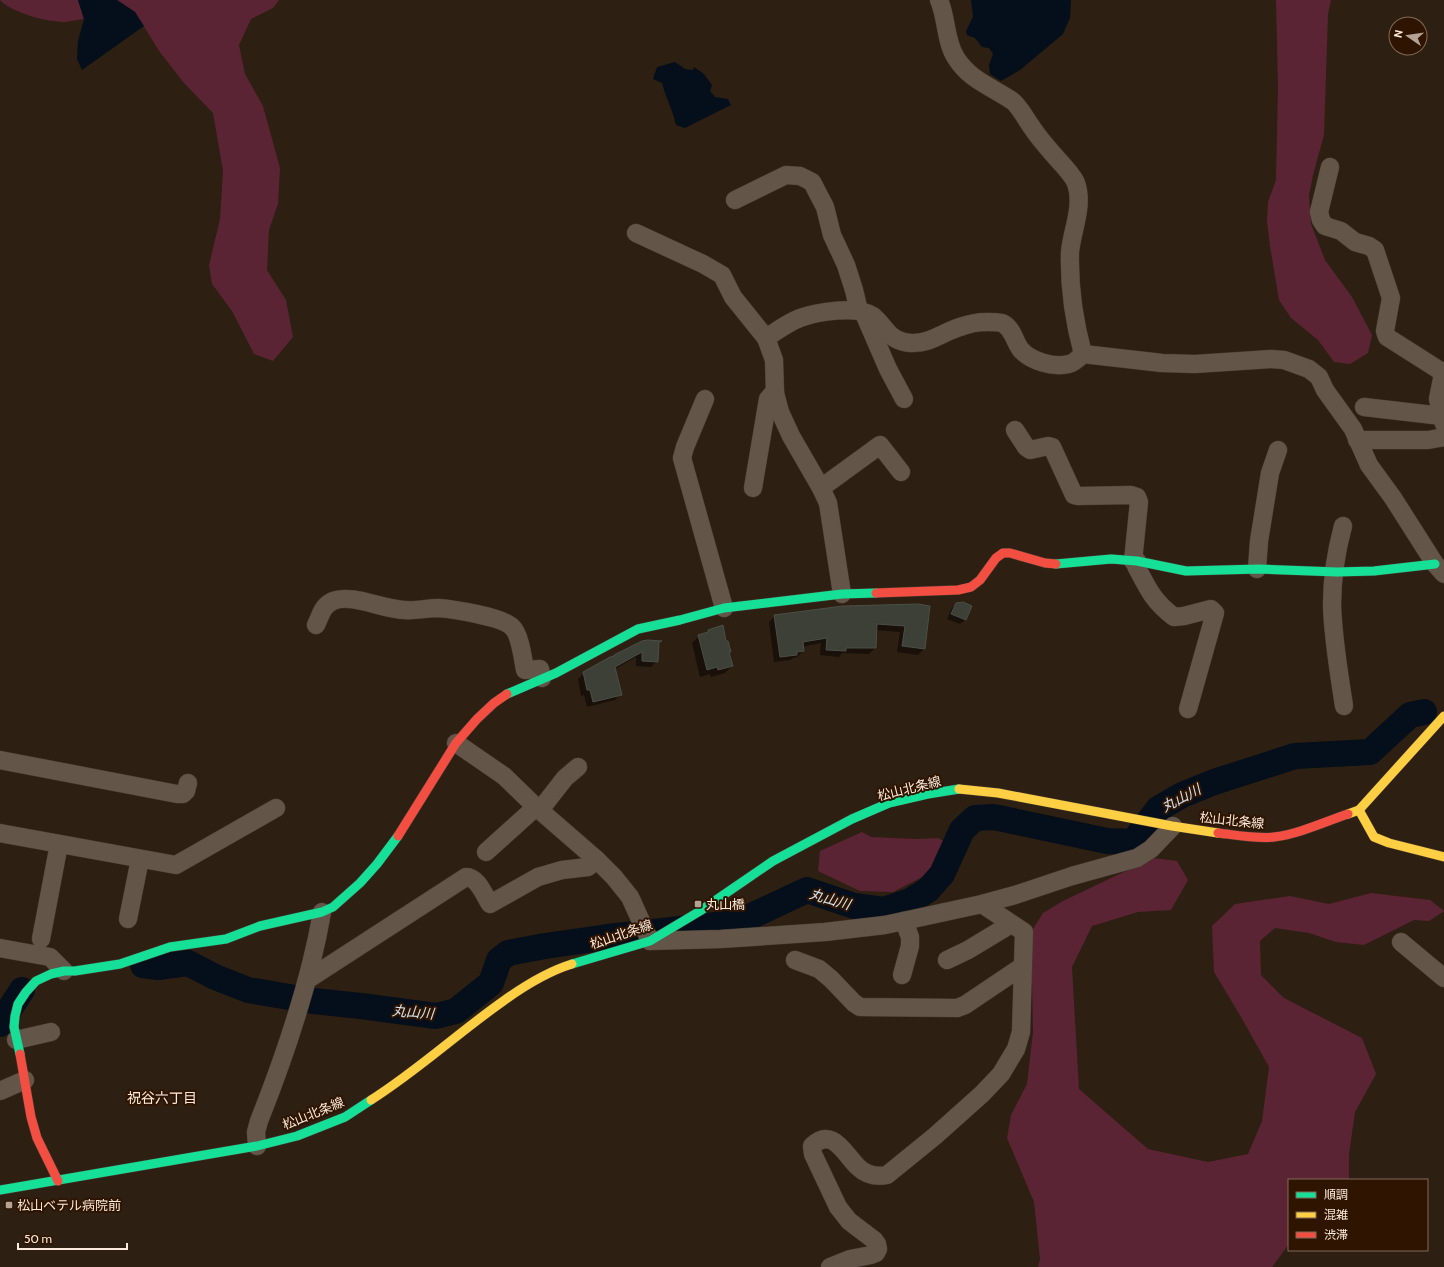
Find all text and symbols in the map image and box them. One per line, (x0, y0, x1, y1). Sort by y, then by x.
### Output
north arrow (1388, 16, 1428, 56)
text: N (1391, 28, 1406, 39)
street label: 松山北条線 (876, 772, 942, 804)
water label: 丸山川 (1158, 779, 1206, 816)
street label: 松山北条線 (1199, 809, 1265, 831)
water label: 丸山川 (807, 885, 855, 914)
place label: 丸山橋 (706, 896, 745, 912)
marker: 丸山橋 (693, 899, 703, 909)
street label: 松山北条線 (588, 916, 654, 952)
water label: 丸山川 (391, 1001, 437, 1023)
district label: 祝谷六丁目 (127, 1089, 197, 1107)
street label: 松山北条線 (280, 1093, 346, 1133)
legend (1288, 1179, 1428, 1251)
text: 順調 (1324, 1187, 1348, 1202)
place label: 松山ベテル病院前 (17, 1197, 121, 1213)
marker: 松山ベテル病院前 (4, 1200, 14, 1210)
text: 混雑 (1324, 1207, 1348, 1222)
scale bar (18, 1225, 127, 1251)
text: 渋滞 (1324, 1227, 1348, 1242)
text: 50 m (24, 1231, 52, 1246)

